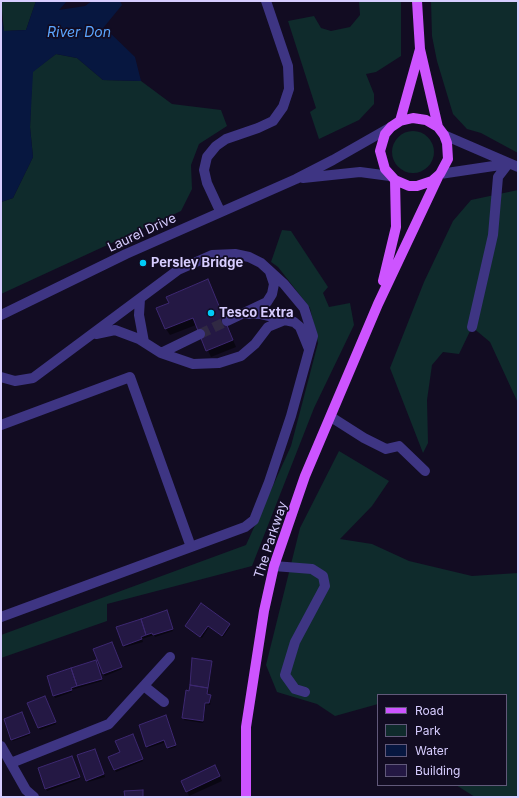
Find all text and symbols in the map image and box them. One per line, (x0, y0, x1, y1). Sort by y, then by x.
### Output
water label: River Don (47, 25, 111, 41)
street label: Laurel Drive (105, 210, 179, 256)
place label: Persley Bridge (151, 255, 243, 271)
marker: Persley Bridge (138, 258, 148, 268)
place label: Tesco Extra (219, 305, 293, 321)
marker: Tesco Extra (206, 308, 216, 318)
street label: The Parkway (251, 499, 291, 581)
legend (377, 694, 507, 786)
text: Road (415, 703, 444, 718)
text: Park (415, 723, 441, 738)
text: Water (415, 743, 448, 758)
text: Building (415, 763, 460, 778)

